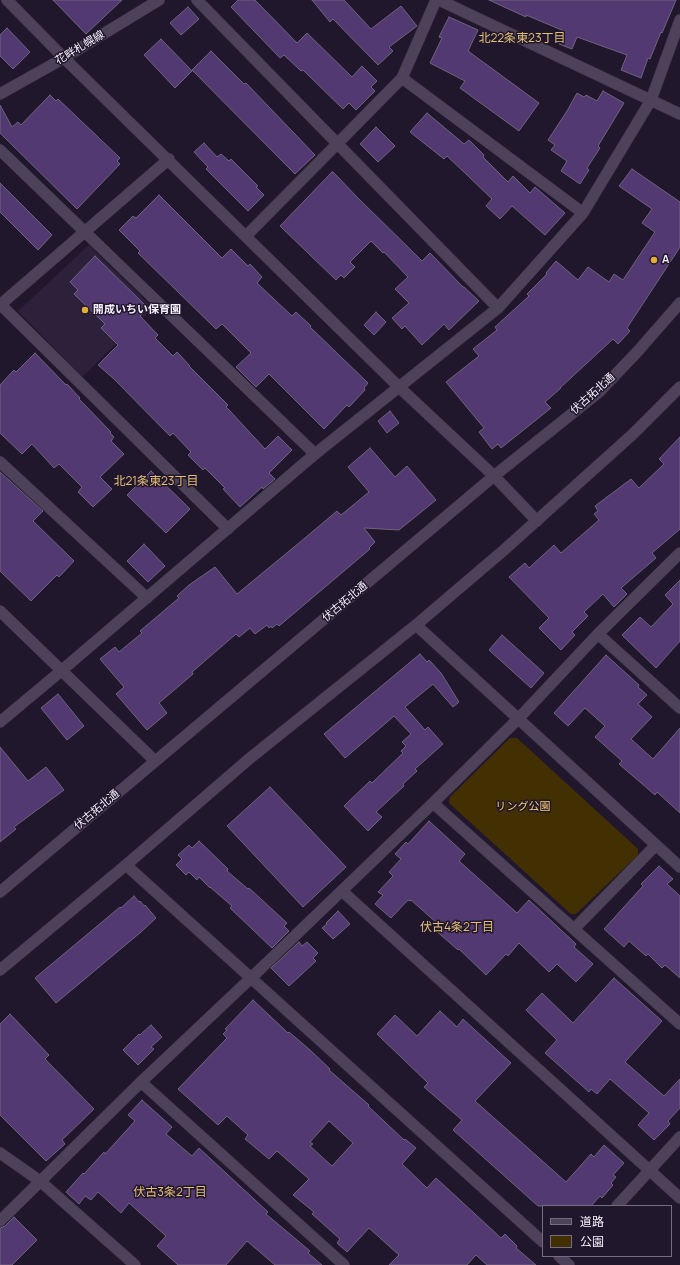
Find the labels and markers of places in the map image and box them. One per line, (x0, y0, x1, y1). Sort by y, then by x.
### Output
place label: A (662, 253, 669, 267)
marker: A (649, 255, 659, 265)
place label: 開成いちい保育園 (93, 303, 181, 317)
marker: 開成いちい保育園 (80, 305, 90, 315)

